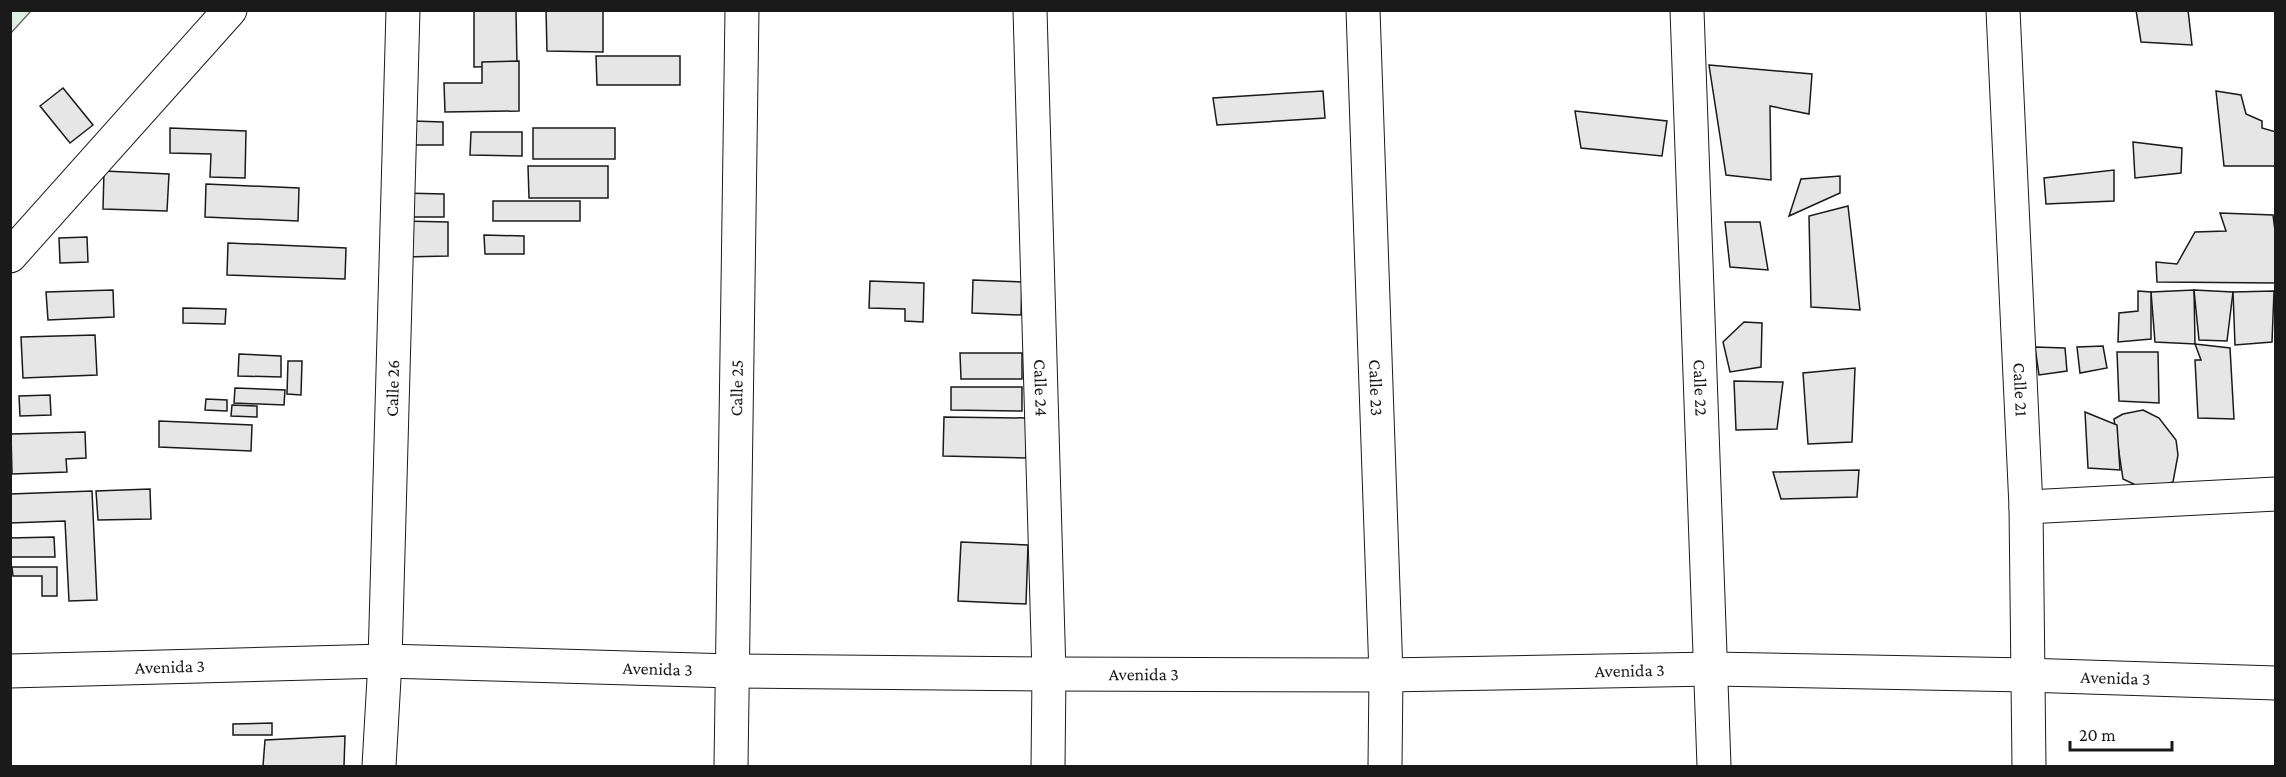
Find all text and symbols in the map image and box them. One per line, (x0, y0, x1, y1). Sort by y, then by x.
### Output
street label: Calle 26 (382, 359, 403, 417)
street label: Calle 24 (1030, 359, 1052, 417)
street label: Calle 23 (1365, 359, 1387, 416)
street label: Calle 22 (1689, 359, 1711, 416)
street label: Calle 25 (726, 360, 747, 417)
street label: Calle 21 (2009, 362, 2032, 417)
street label: Avenida 3 (135, 656, 205, 678)
street label: Avenida 3 (622, 658, 693, 680)
street label: Avenida 3 (1594, 660, 1665, 681)
street label: Avenida 3 (1109, 664, 1179, 684)
street label: Avenida 3 (2080, 667, 2151, 689)
scale bar (2070, 714, 2172, 752)
text: 20 m (2079, 725, 2116, 745)

